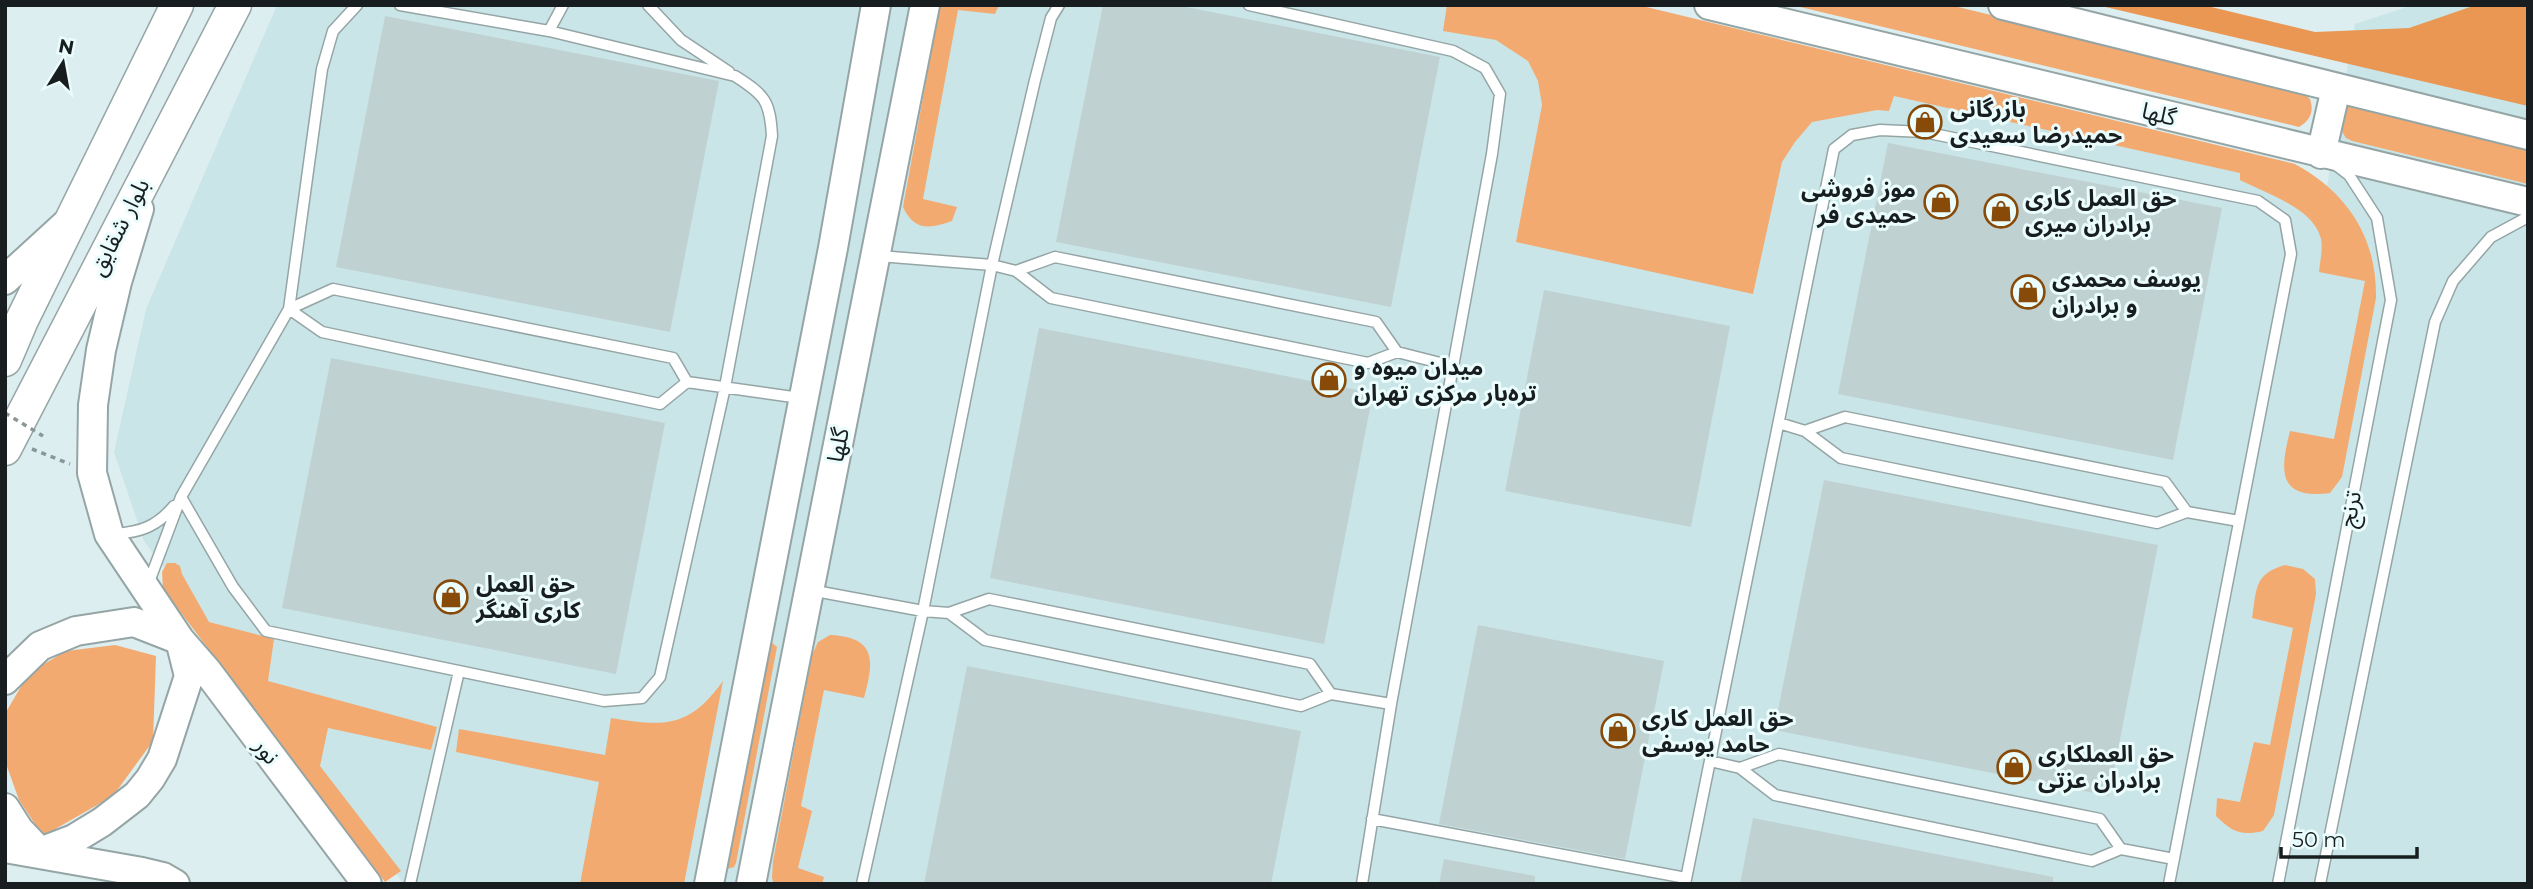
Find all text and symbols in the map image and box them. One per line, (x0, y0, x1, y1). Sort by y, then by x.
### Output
north arrow (28, 28, 98, 98)
text: N (56, 34, 76, 60)
place label: بازرگانی حمیدرضا سعیدی (1950, 95, 2122, 149)
street label: گلها (2139, 96, 2180, 132)
shop icon: بازرگانی حمیدرضا سعیدی (1906, 103, 1944, 141)
street label: بلوار شقایق (83, 174, 155, 280)
place label: موز فروشی حمیدی فر (1801, 175, 1916, 229)
shop icon: موز فروشی حمیدی فر (1922, 183, 1960, 221)
place label: حق العمل کاری برادران میری (2025, 184, 2177, 238)
shop icon: حق العمل کاری برادران میری (1982, 192, 2020, 230)
place label: یوسف محمدی و برادران (2052, 265, 2201, 319)
shop icon: یوسف محمدی و برادران (2009, 273, 2047, 311)
place label: میدان میوه و تره‌بار مرکزی تهران (1354, 353, 1537, 407)
shop icon: میدان میوه و تره‌بار مرکزی تهران (1310, 361, 1348, 399)
street label: گلها (821, 425, 855, 465)
street label: ترنج (2333, 488, 2370, 530)
place label: حق العمل کاری آهنگر (475, 570, 581, 624)
shop icon: حق العمل کاری آهنگر (432, 578, 470, 616)
place label: حق العمل کاری حامد یوسفی (1642, 704, 1794, 758)
shop icon: حق العمل کاری حامد یوسفی (1599, 712, 1637, 750)
street label: نور (248, 732, 286, 770)
place label: حق العملکاری برادران عزتی (2038, 740, 2174, 794)
shop icon: حق العملکاری برادران عزتی (1995, 748, 2033, 786)
scale bar (2281, 816, 2418, 860)
text: 50 m (2292, 827, 2346, 852)

